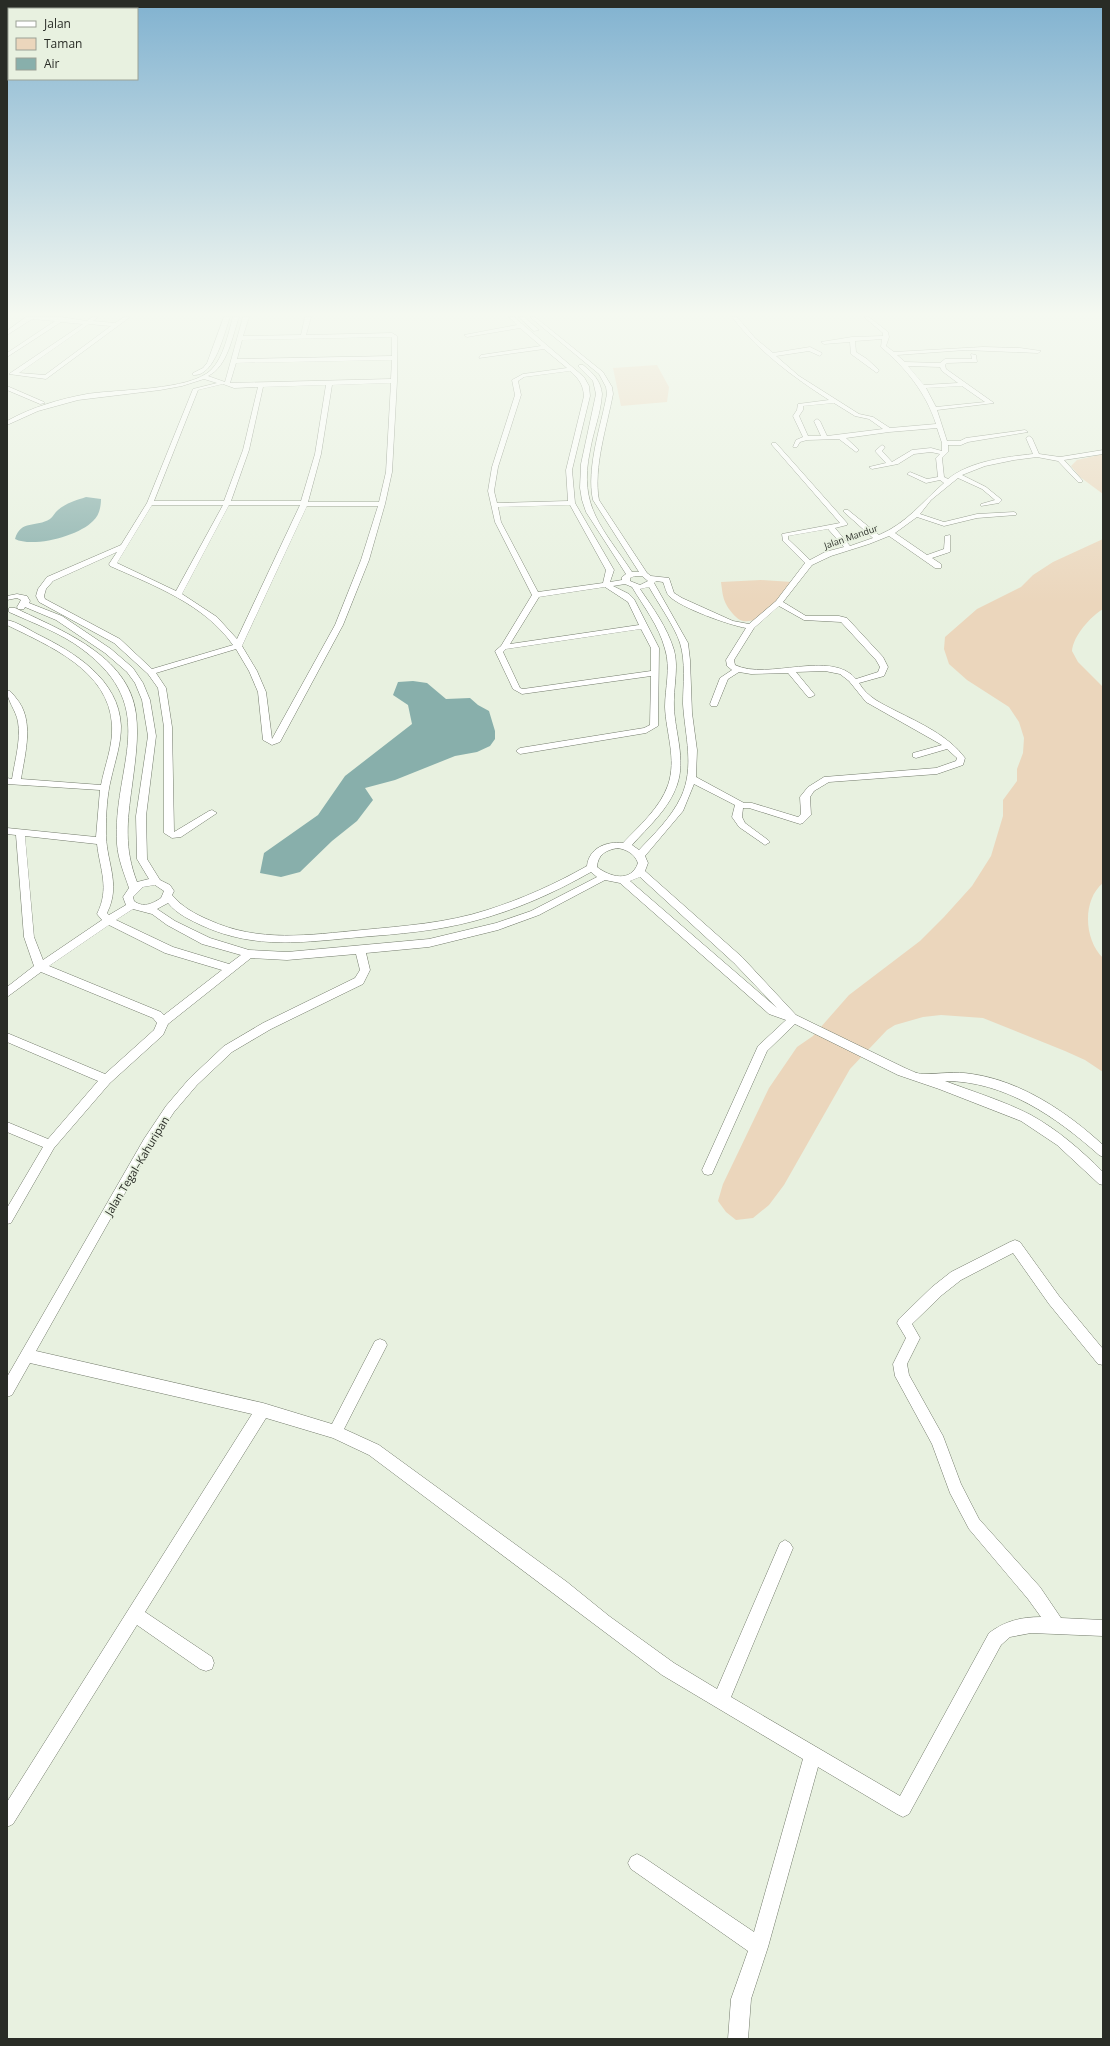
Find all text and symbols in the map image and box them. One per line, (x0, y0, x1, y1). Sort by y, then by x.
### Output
legend (8, 8, 138, 80)
text: Jalan (43, 15, 71, 32)
text: Taman (44, 35, 82, 52)
text: Air (44, 55, 60, 72)
street label: Jalan Mandur (821, 521, 880, 552)
street label: Jalan Tegal–Kahuripan (100, 1113, 172, 1219)

